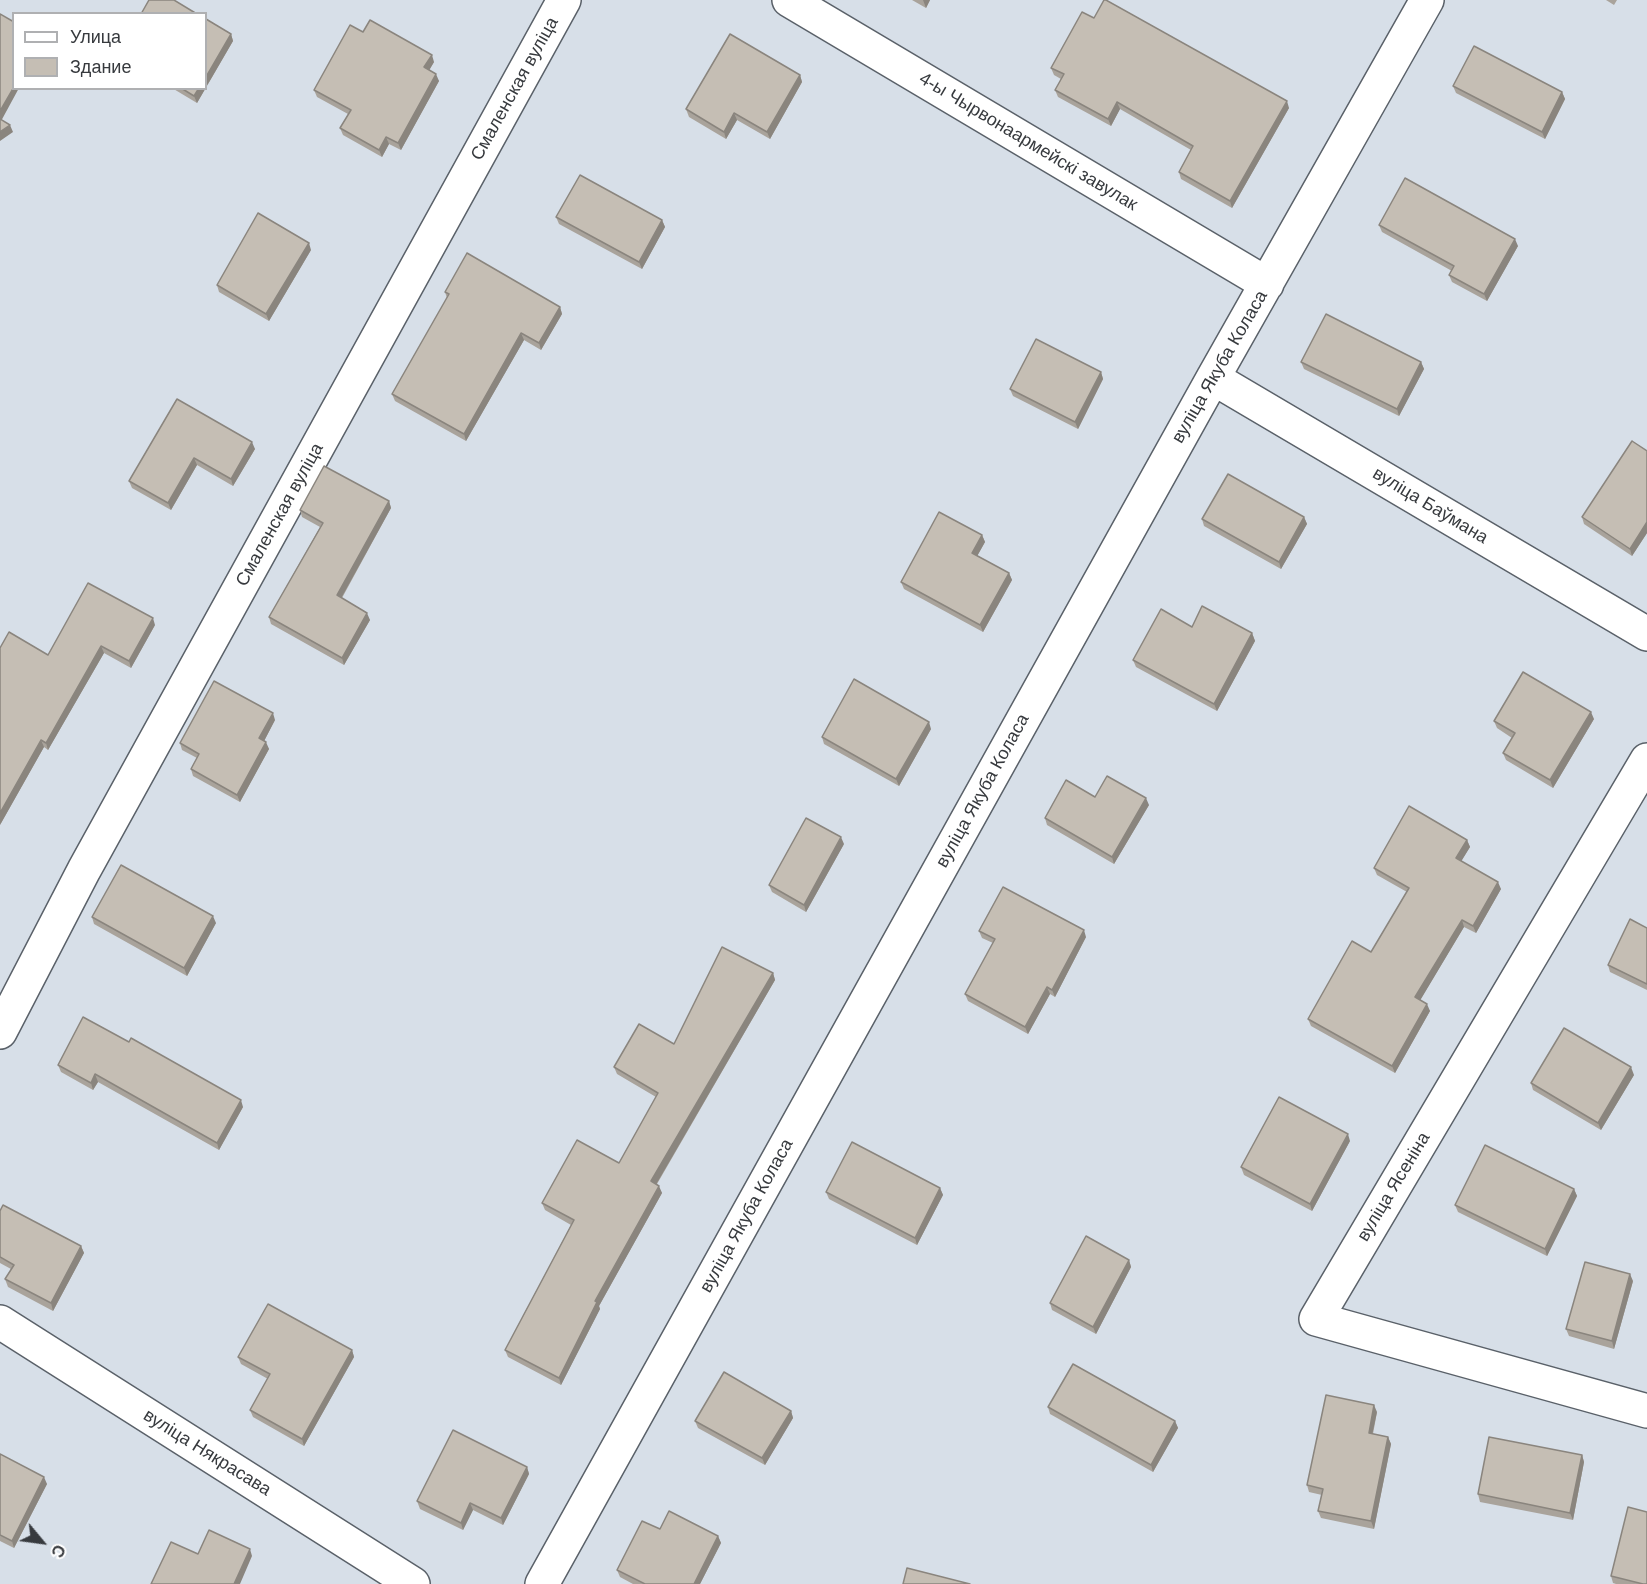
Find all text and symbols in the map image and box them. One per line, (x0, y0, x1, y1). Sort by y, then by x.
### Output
legend (12, 12, 207, 90)
street label: Смаленская вуліца (467, 14, 563, 164)
text: Улица (70, 27, 121, 47)
text: Здание (70, 57, 131, 77)
street label: 4-ы Чырвонаармейскі завулак (915, 68, 1141, 216)
street label: вуліца Якуба Коласа (1168, 287, 1272, 447)
street label: Смаленская вуліца (232, 440, 328, 590)
street label: вуліца Баўмана (1368, 463, 1492, 549)
street label: вуліца Якуба Коласа (932, 710, 1034, 872)
street label: вуліца Ясеніна (1353, 1129, 1435, 1245)
street label: вуліца Якуба Коласа (696, 1135, 798, 1297)
street label: вуліца Някрасава (139, 1405, 275, 1501)
north arrow (12, 1512, 72, 1572)
text: С (48, 1542, 68, 1560)

